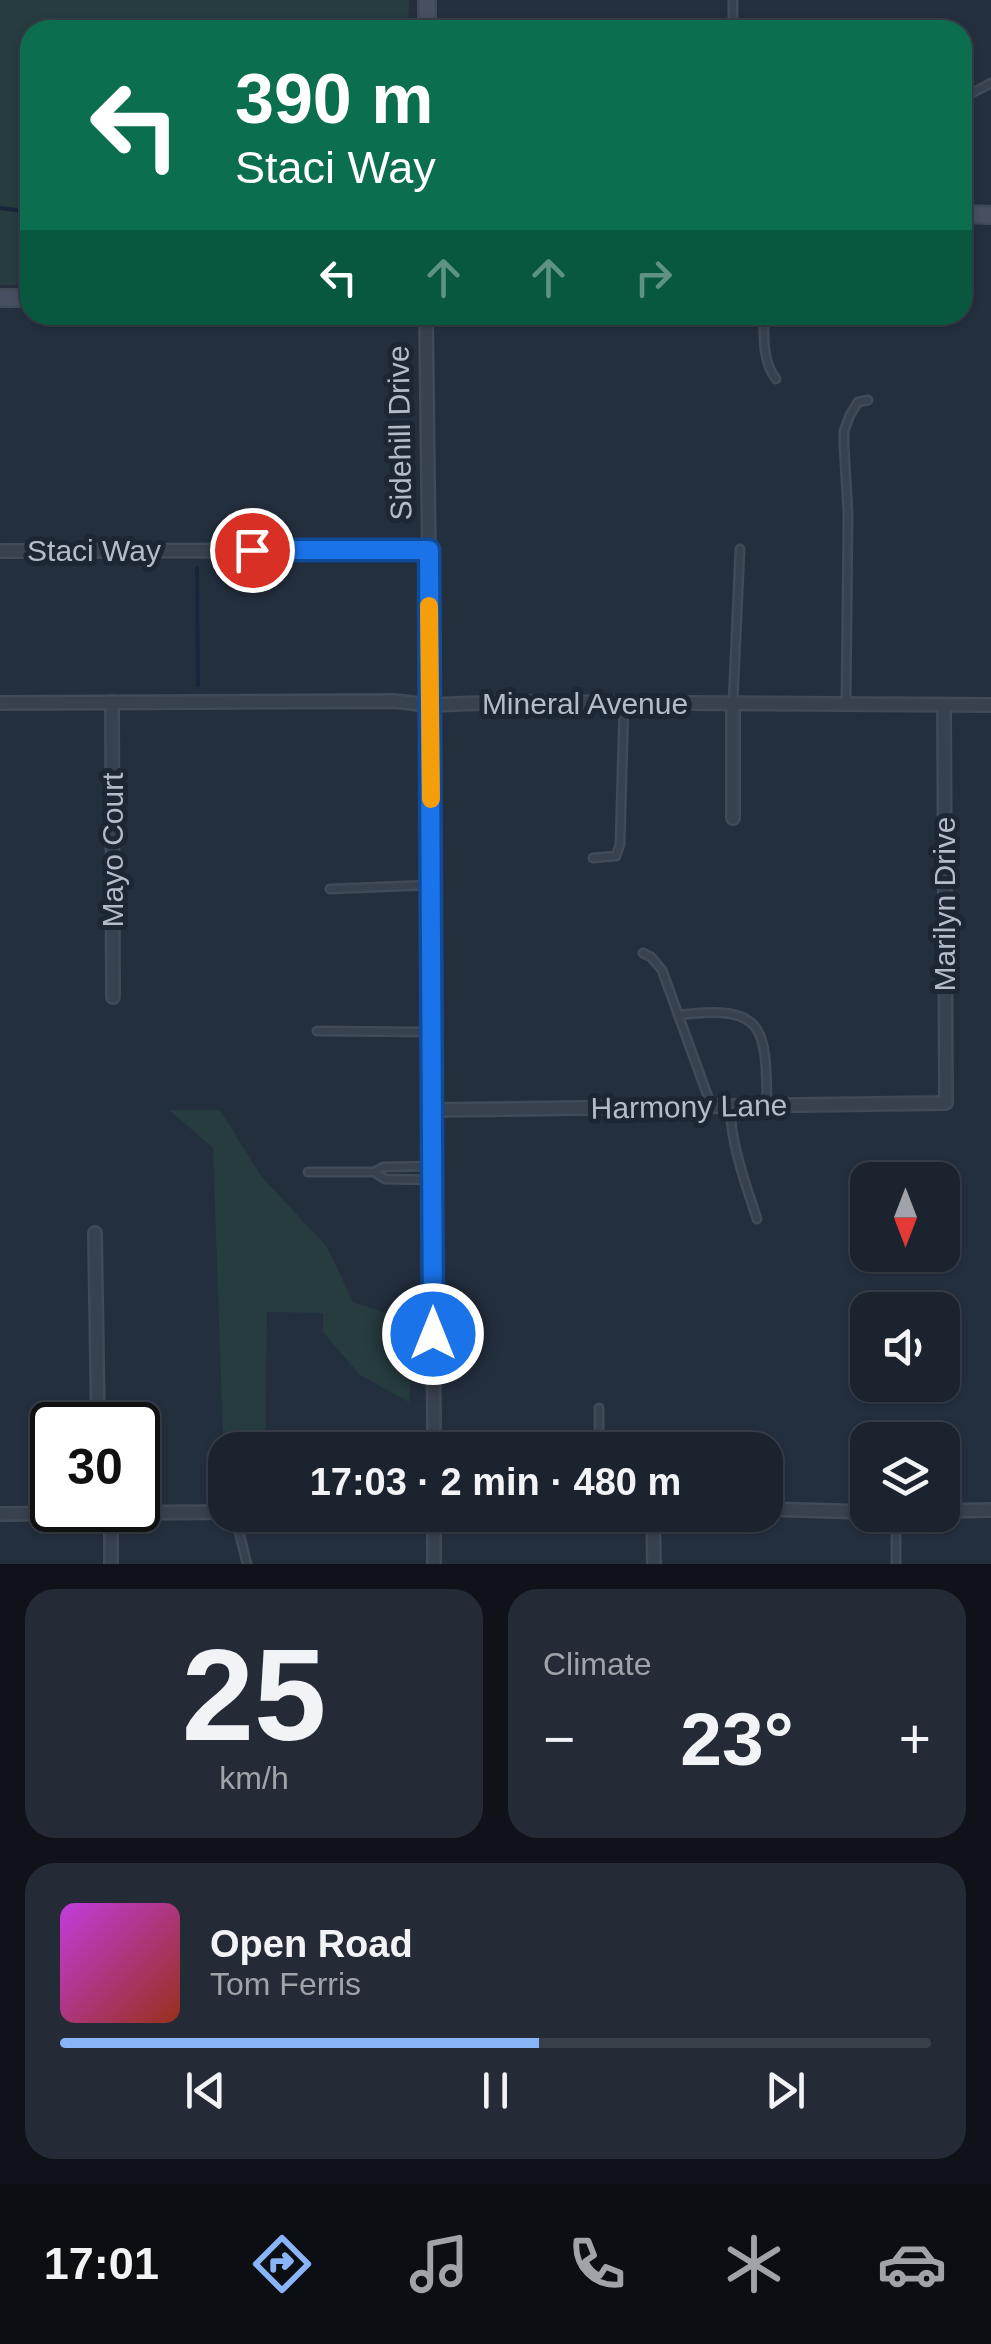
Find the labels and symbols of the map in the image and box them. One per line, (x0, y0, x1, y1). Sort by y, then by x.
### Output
street label: Sidehill Drive (381, 345, 418, 521)
pin (210, 508, 295, 593)
street label: Staci Way (27, 534, 161, 567)
street label: Mineral Avenue (482, 687, 688, 720)
street label: Mayo Court (96, 772, 129, 928)
street label: Marilyn Drive (928, 816, 961, 992)
street label: Harmony Lane (590, 1088, 788, 1125)
north arrow (850, 1162, 960, 1272)
position arrow (381, 1282, 485, 1386)
speed limit sign: 30 (30, 1402, 160, 1532)

